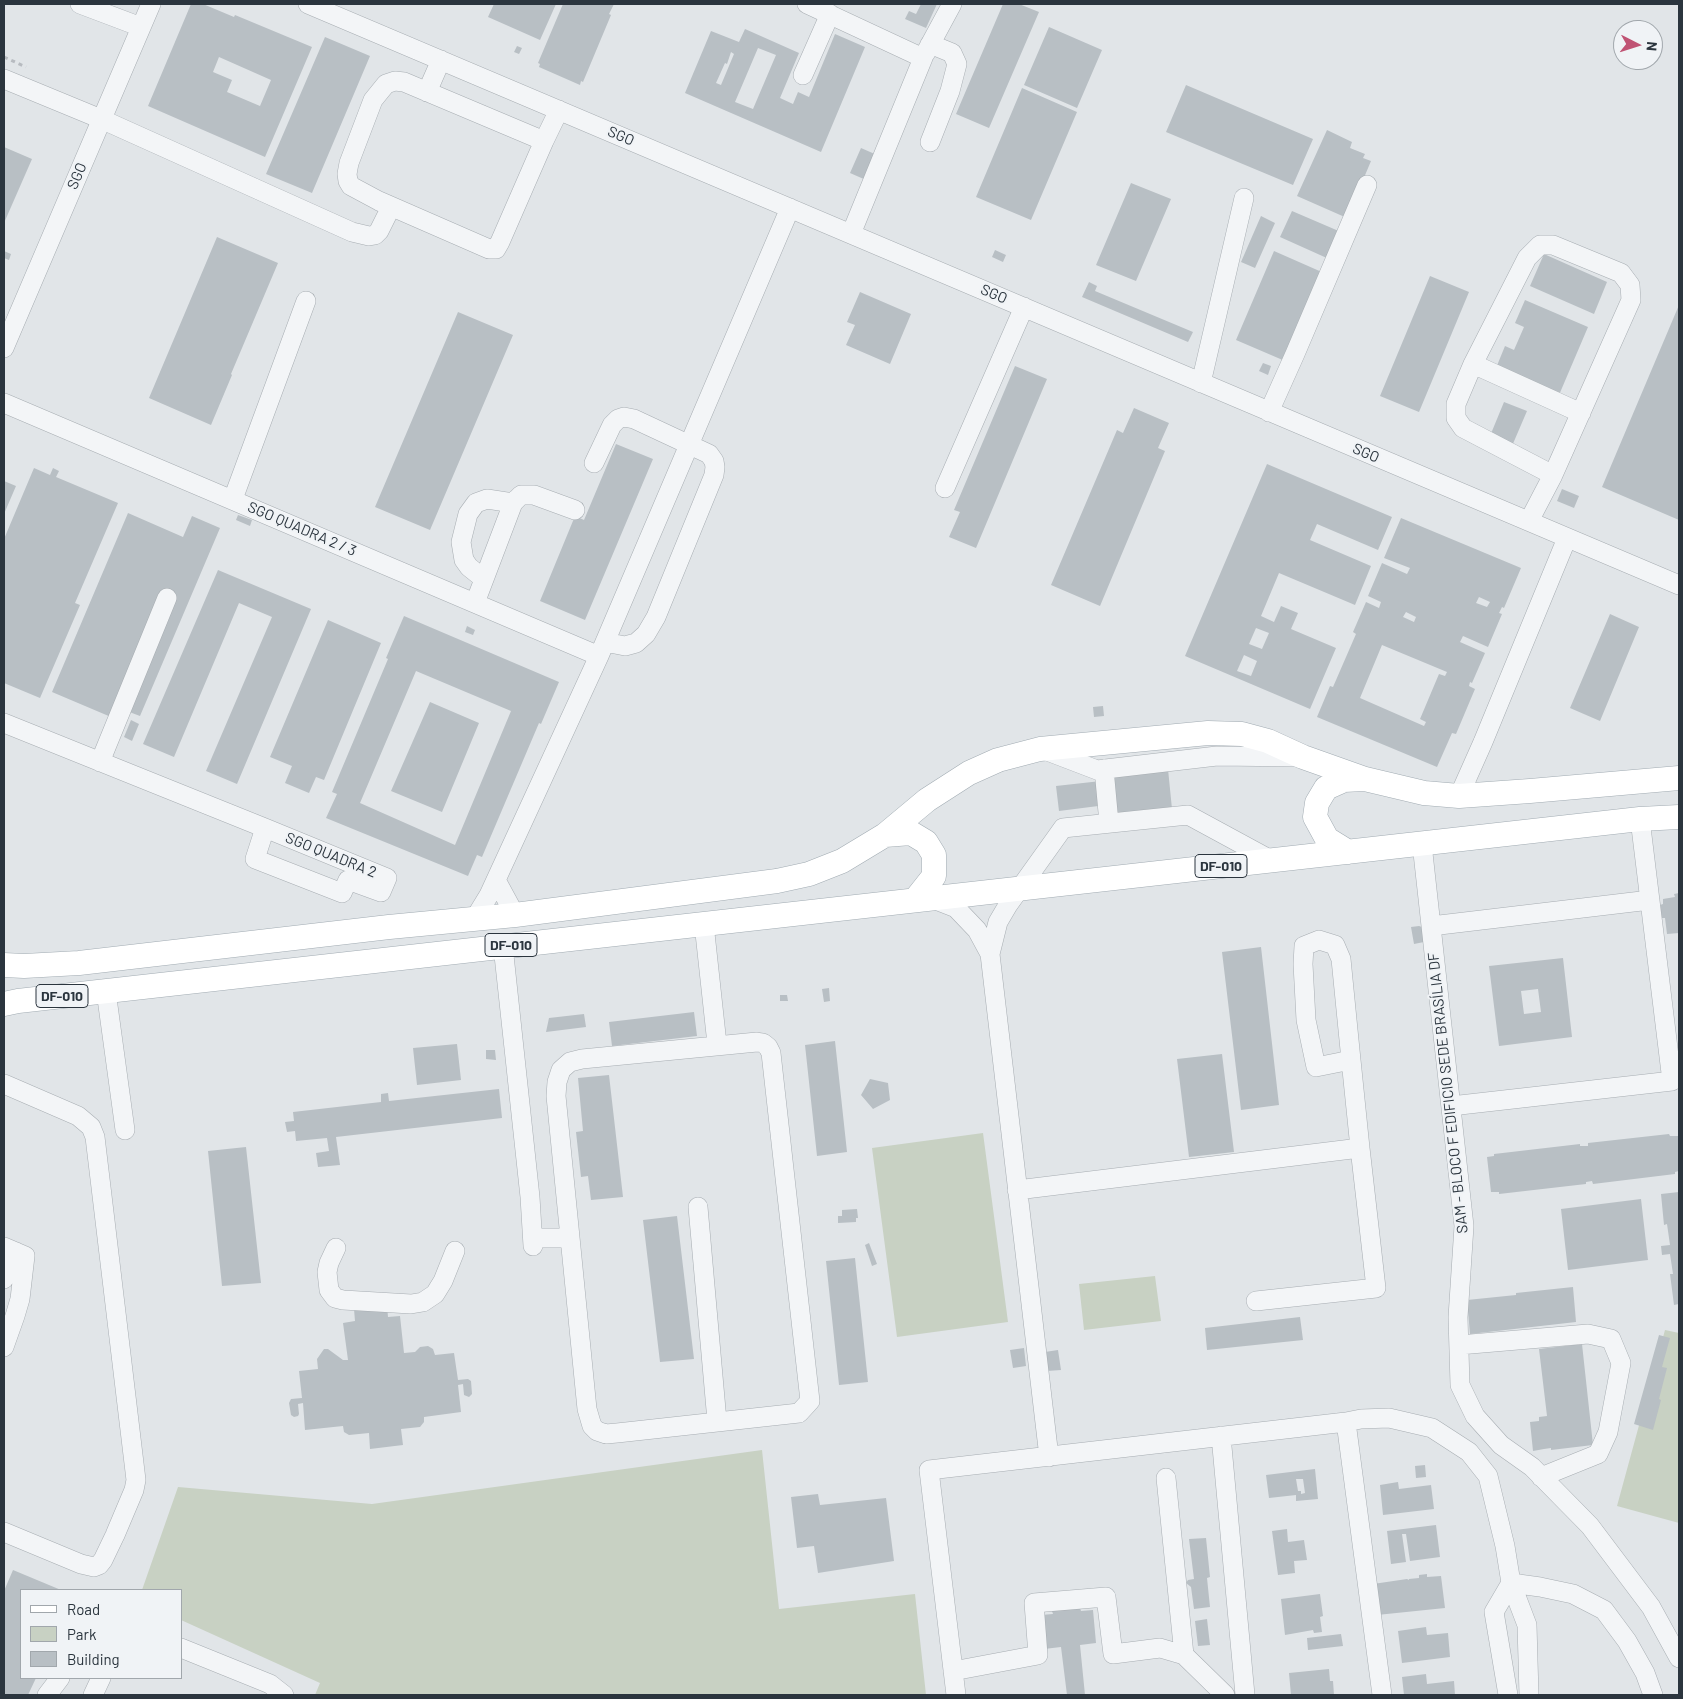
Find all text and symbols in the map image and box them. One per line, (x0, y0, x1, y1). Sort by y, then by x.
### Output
north arrow (1613, 20, 1663, 70)
text: N (1644, 41, 1661, 52)
street label: SGO (605, 122, 637, 150)
street label: SGO (63, 160, 91, 192)
street label: SGO (978, 280, 1010, 308)
street label: SGO (1350, 439, 1382, 467)
street label: SGO QUADRA 2 / 3 (245, 498, 359, 560)
street label: SGO QUADRA 2 (283, 829, 379, 881)
road number: DF-010 (1195, 854, 1247, 878)
road number: DF-010 (485, 934, 537, 956)
street label: SAM - BLOCO F EDIFICIO SEDE BRASÍLIA DF (1424, 952, 1472, 1234)
road number: DF-010 (36, 984, 88, 1008)
legend (20, 1589, 182, 1679)
text: Road (67, 1600, 100, 1618)
text: Park (67, 1625, 96, 1643)
text: Building (67, 1650, 120, 1668)

